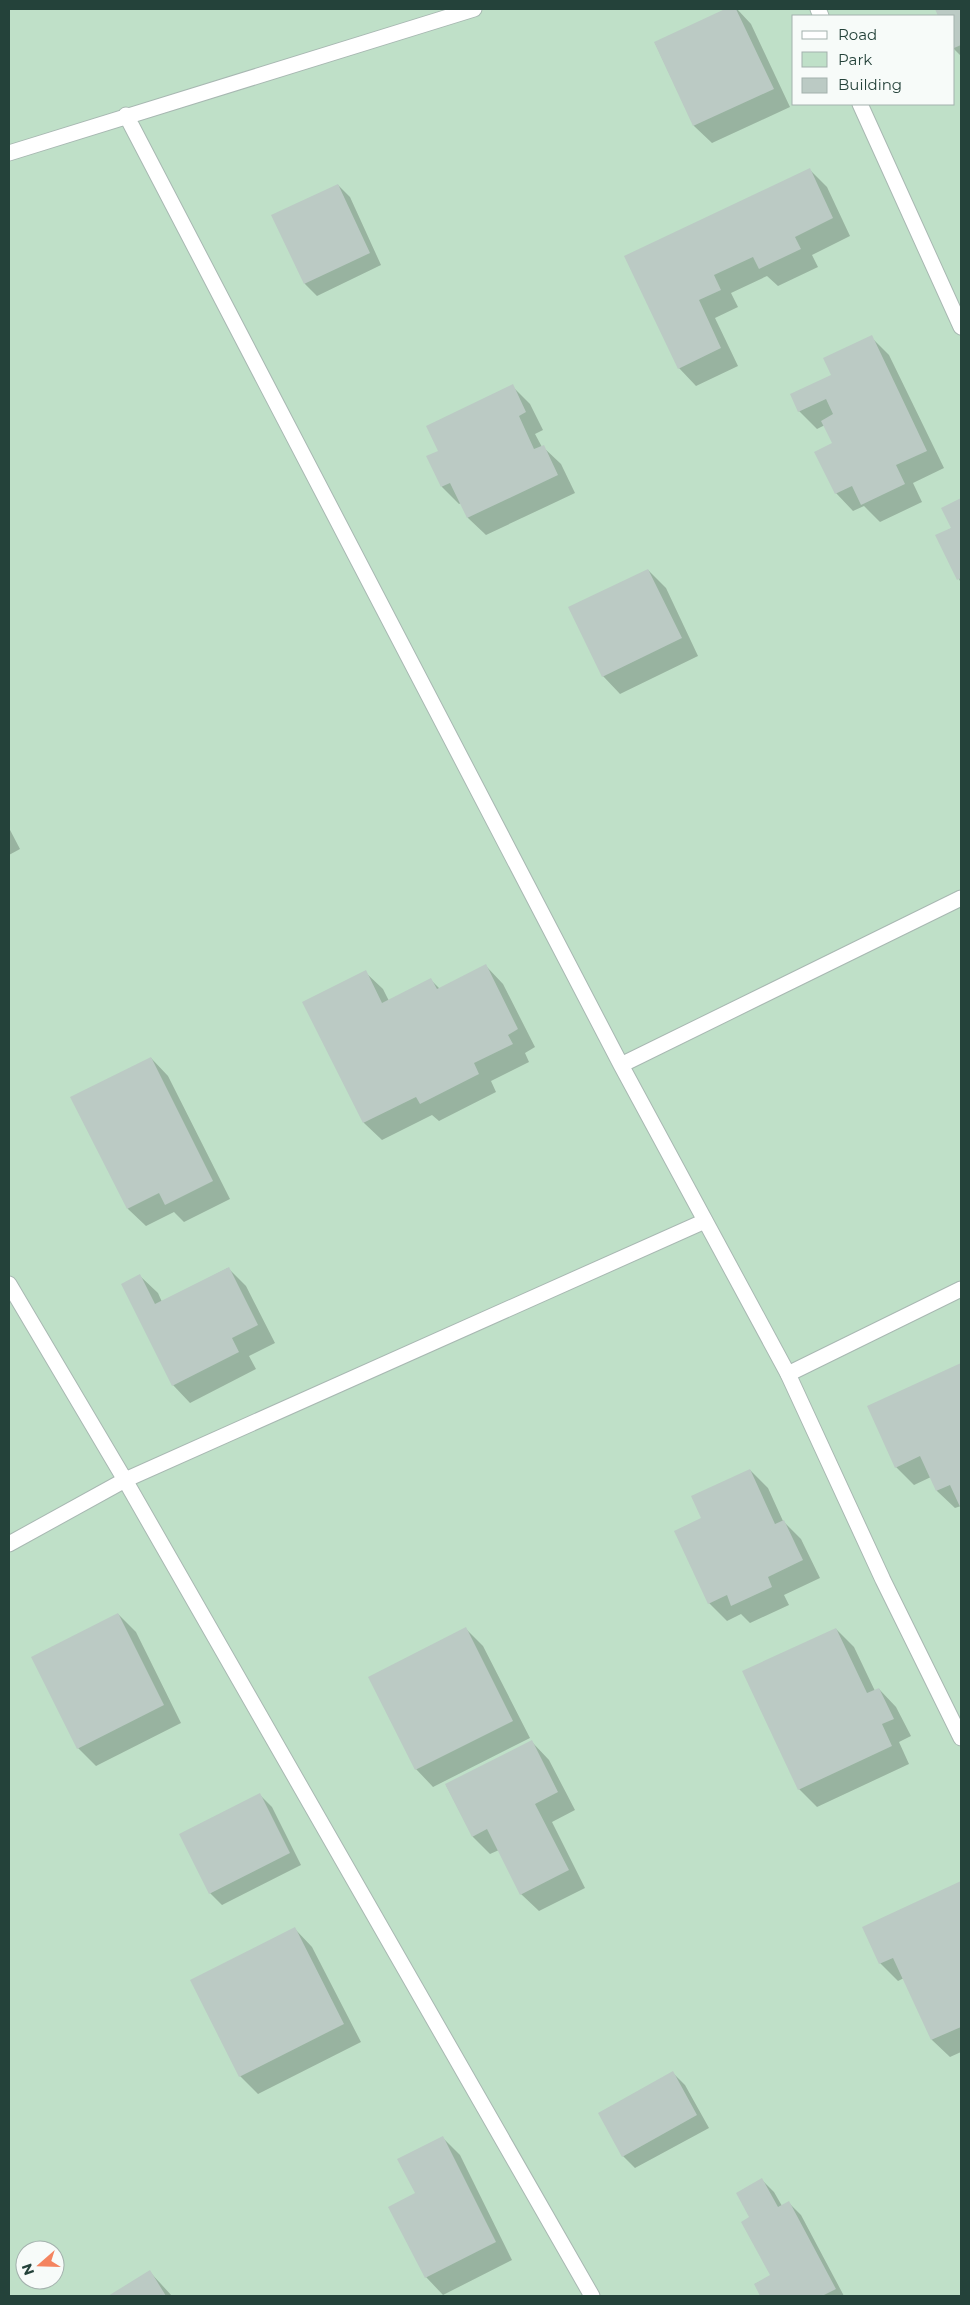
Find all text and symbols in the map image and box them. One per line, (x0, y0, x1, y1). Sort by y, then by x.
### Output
legend (792, 15, 955, 105)
text: Road (838, 25, 877, 44)
text: Park (838, 50, 872, 69)
text: Building (838, 75, 902, 94)
north arrow (15, 2240, 65, 2290)
text: N (17, 2261, 38, 2278)

